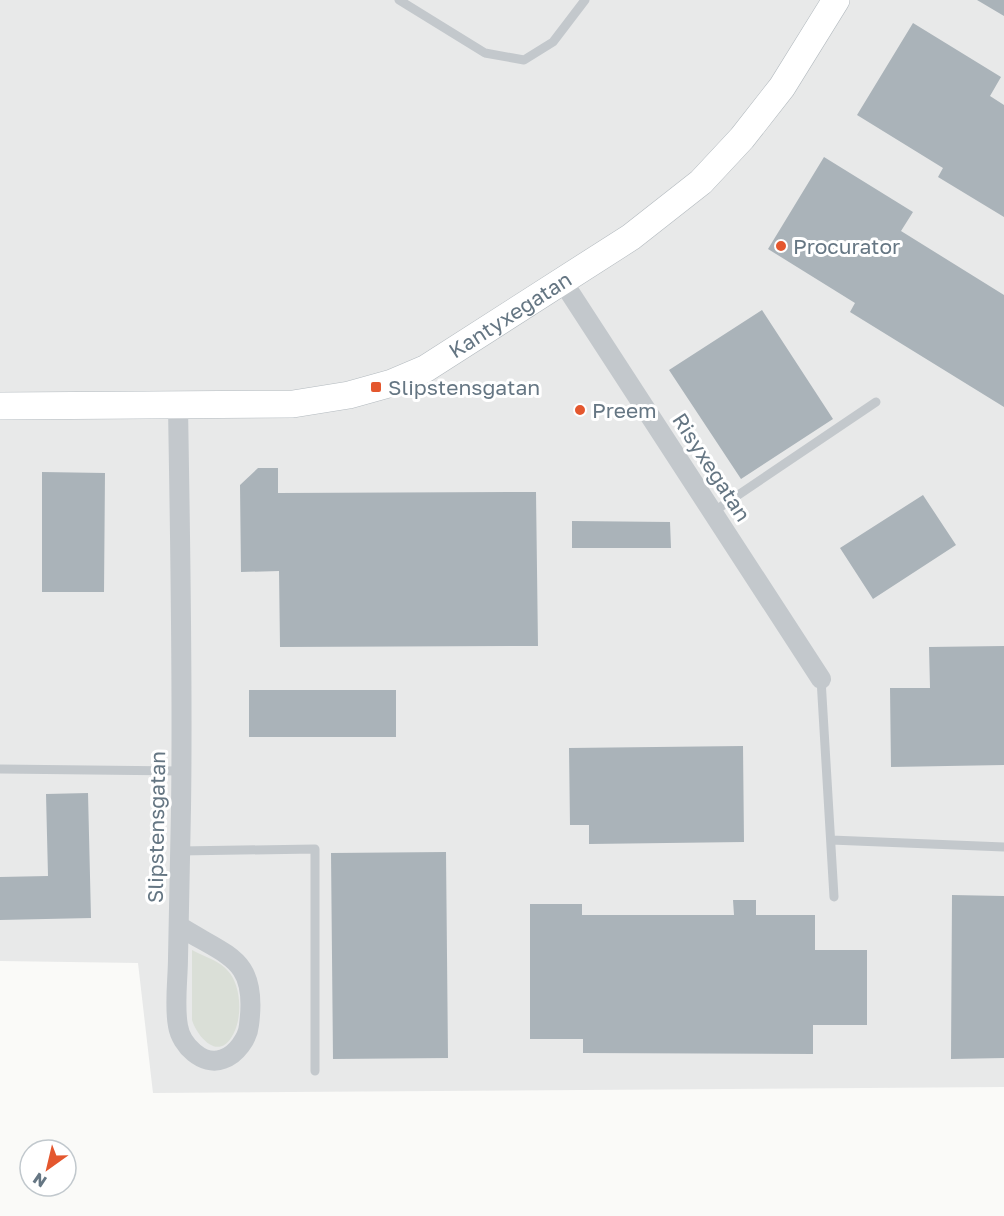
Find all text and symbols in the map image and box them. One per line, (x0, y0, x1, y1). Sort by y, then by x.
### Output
place label: Procurator (793, 233, 900, 259)
marker: Procurator (774, 239, 788, 253)
street label: Kantyxegatan (444, 266, 576, 364)
place label: Slipstensgatan (388, 374, 540, 400)
marker: Slipstensgatan (369, 380, 383, 394)
place label: Preem (592, 397, 657, 423)
marker: Preem (573, 403, 587, 417)
street label: Risyxegatan (667, 408, 757, 526)
street label: Slipstensgatan (142, 751, 170, 903)
north arrow (18, 1138, 78, 1198)
text: N (29, 1169, 50, 1192)

